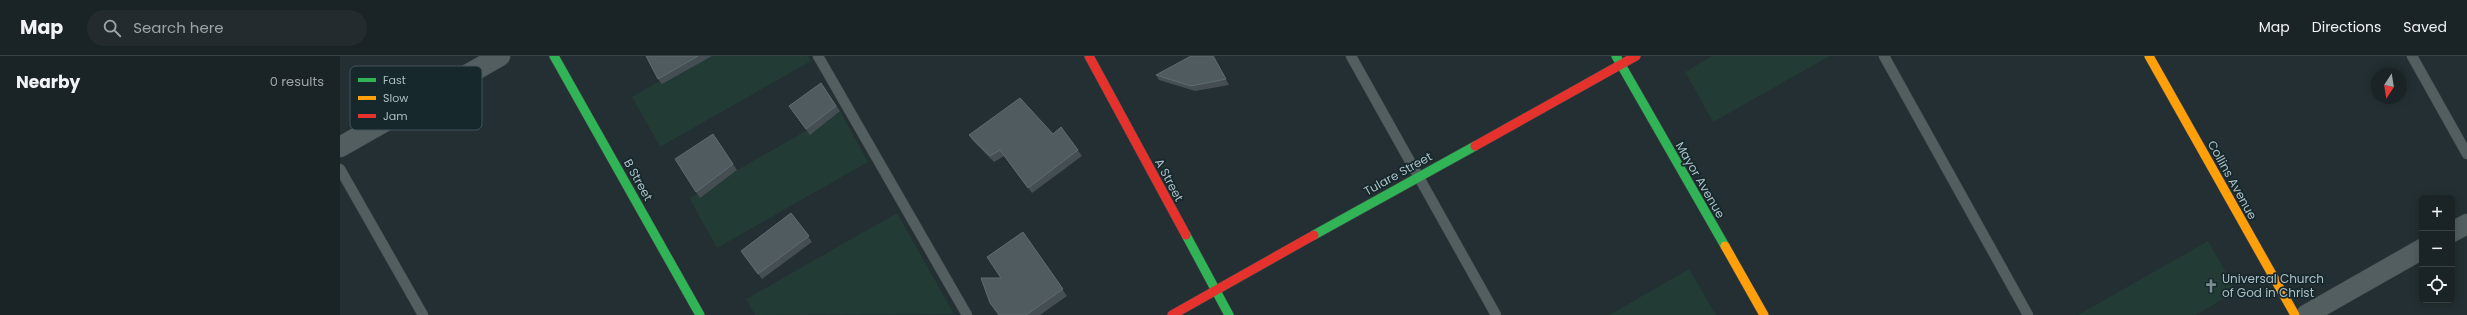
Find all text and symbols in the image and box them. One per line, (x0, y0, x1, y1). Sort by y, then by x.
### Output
search box (87, 10, 367, 46)
text: Map (20, 14, 63, 41)
icon: search (101, 17, 123, 39)
text: Search here (133, 17, 224, 38)
text: Map (2259, 17, 2290, 37)
text: Directions (2312, 17, 2381, 37)
text: Saved (2403, 17, 2447, 37)
legend (350, 66, 482, 130)
north arrow (2371, 68, 2407, 104)
text: Nearby (16, 70, 80, 94)
text: 0 results (270, 72, 324, 91)
text: Fast (383, 72, 406, 88)
text: Slow (383, 90, 408, 106)
text: Jam (383, 108, 408, 124)
street label: Collins Avenue (2204, 137, 2261, 222)
street label: Mayor Avenue (1672, 138, 1729, 221)
street label: Tulare Street (1361, 148, 1435, 199)
street label: A Street (1151, 155, 1188, 204)
street label: B Street (620, 156, 657, 204)
map controls (2419, 195, 2455, 303)
button: + (2419, 195, 2455, 231)
button: − (2419, 231, 2455, 267)
button: locate (2419, 267, 2455, 303)
place label: Universal Church of God in Christ (2222, 270, 2324, 301)
church icon: Universal Church of God in Christ (2203, 278, 2219, 294)

